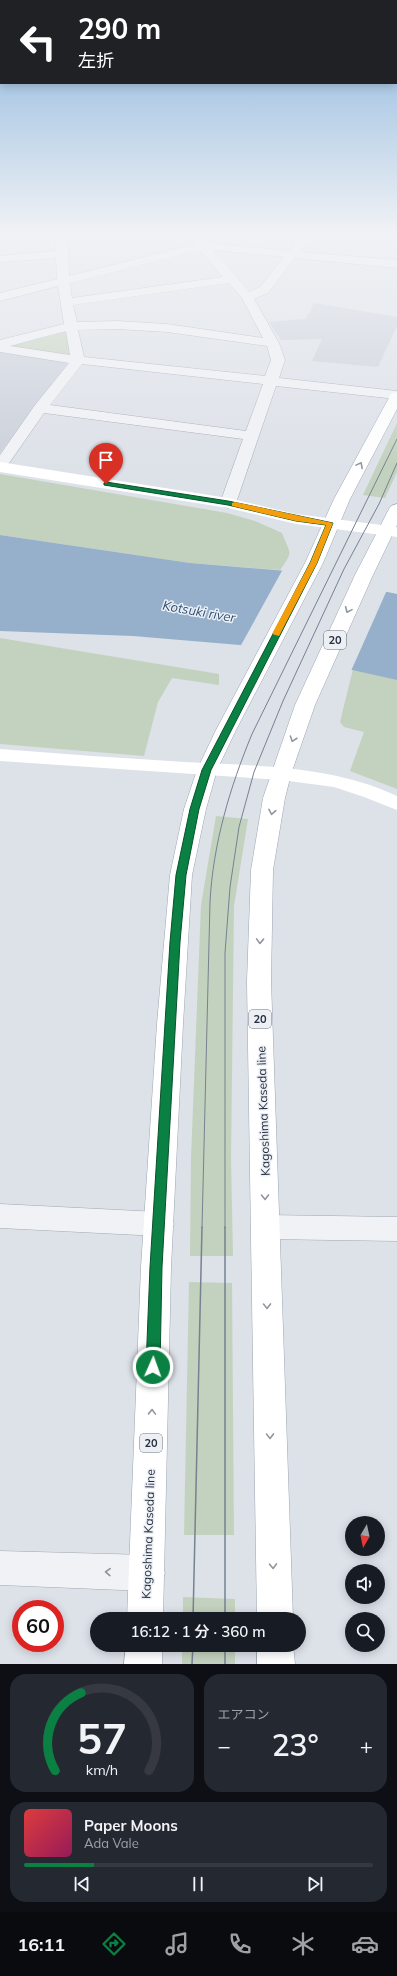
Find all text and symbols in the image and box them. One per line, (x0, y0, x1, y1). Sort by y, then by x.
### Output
text: 290 m (78, 11, 161, 46)
icon: left (12, 16, 64, 68)
text: 左折 (78, 49, 114, 72)
pin (89, 443, 123, 484)
icon: arrive (95, 449, 117, 471)
one-way arrow (355, 462, 363, 469)
water label: Kotsuki river (161, 597, 238, 625)
one-way arrow (345, 606, 353, 614)
road number: 20 (324, 631, 346, 649)
one-way arrow (289, 736, 298, 743)
one-way arrow (268, 808, 277, 815)
one-way arrow (256, 938, 264, 944)
road number: 20 (249, 1010, 271, 1028)
street label: Kagoshima Kaseda line (253, 1046, 273, 1176)
one-way arrow (261, 1194, 269, 1200)
one-way arrow (262, 1303, 271, 1309)
position arrow (132, 1346, 174, 1388)
one-way arrow (148, 1409, 156, 1415)
one-way arrow (266, 1433, 274, 1439)
road number: 20 (140, 1434, 162, 1452)
street label: Kagoshima Kaseda line (138, 1469, 158, 1599)
north arrow (345, 1516, 385, 1556)
map controls (345, 1516, 385, 1652)
one-way arrow (269, 1563, 277, 1569)
button: sound (345, 1564, 385, 1604)
one-way arrow (105, 1568, 111, 1576)
speed limit sign: 60 (12, 1600, 64, 1652)
button: search (345, 1612, 385, 1652)
text: 16:12 · 1 分 · 360 m (130, 1622, 266, 1641)
text: エアコン (218, 1706, 270, 1722)
text: 57 (77, 1712, 127, 1764)
text: 23° (272, 1726, 319, 1764)
text: − (218, 1732, 231, 1760)
text: + (360, 1732, 373, 1760)
text: km/h (86, 1761, 118, 1779)
text: Paper Moons (84, 1816, 178, 1835)
text: Ada Vale (84, 1835, 139, 1851)
icon: previous (71, 1873, 93, 1895)
icon: pause (187, 1873, 209, 1895)
icon: next (304, 1873, 326, 1895)
icon: directions (100, 1930, 128, 1958)
icon: music (163, 1930, 191, 1958)
icon: phone (226, 1930, 254, 1958)
icon: climate (289, 1930, 317, 1958)
icon: car (351, 1930, 379, 1958)
text: 16:11 (17, 1933, 65, 1956)

